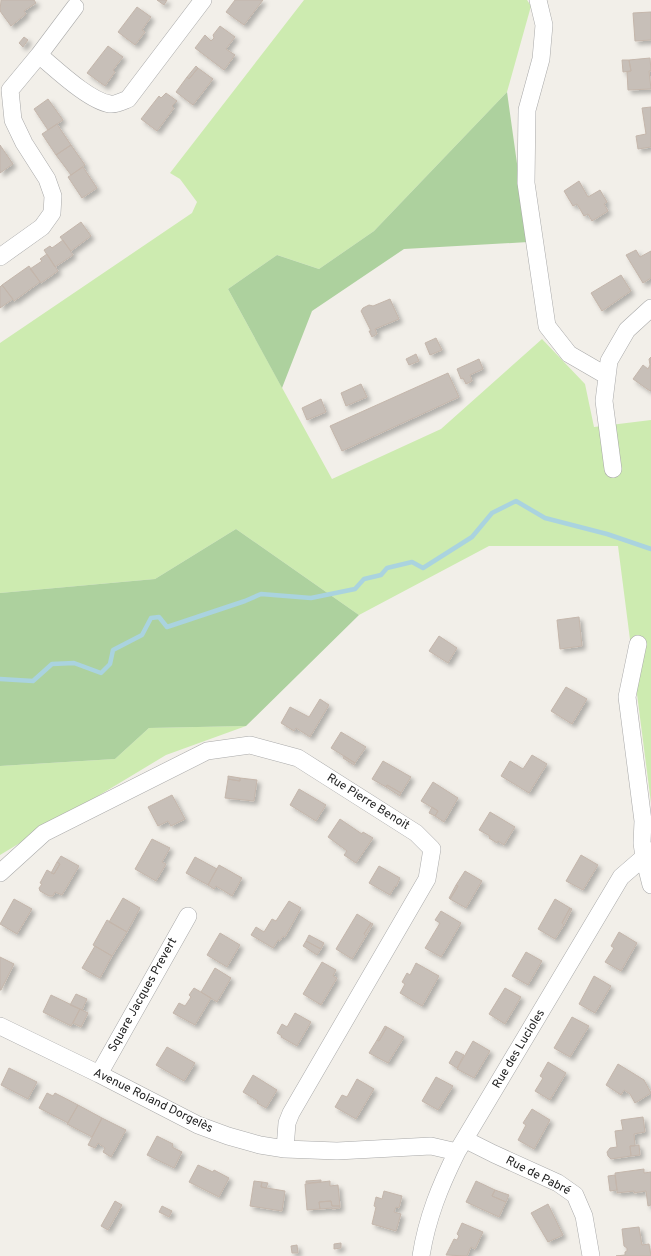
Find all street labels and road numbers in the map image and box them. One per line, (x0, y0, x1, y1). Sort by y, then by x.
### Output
street label: Rue Pierre Benoit (323, 770, 413, 834)
street label: Square Jacques Prevert (105, 935, 181, 1055)
street label: Rue des Lucioles (489, 1006, 549, 1092)
street label: Avenue Roland Dorgelès (91, 1065, 215, 1137)
street label: Rue de Pabré (503, 1153, 573, 1199)

